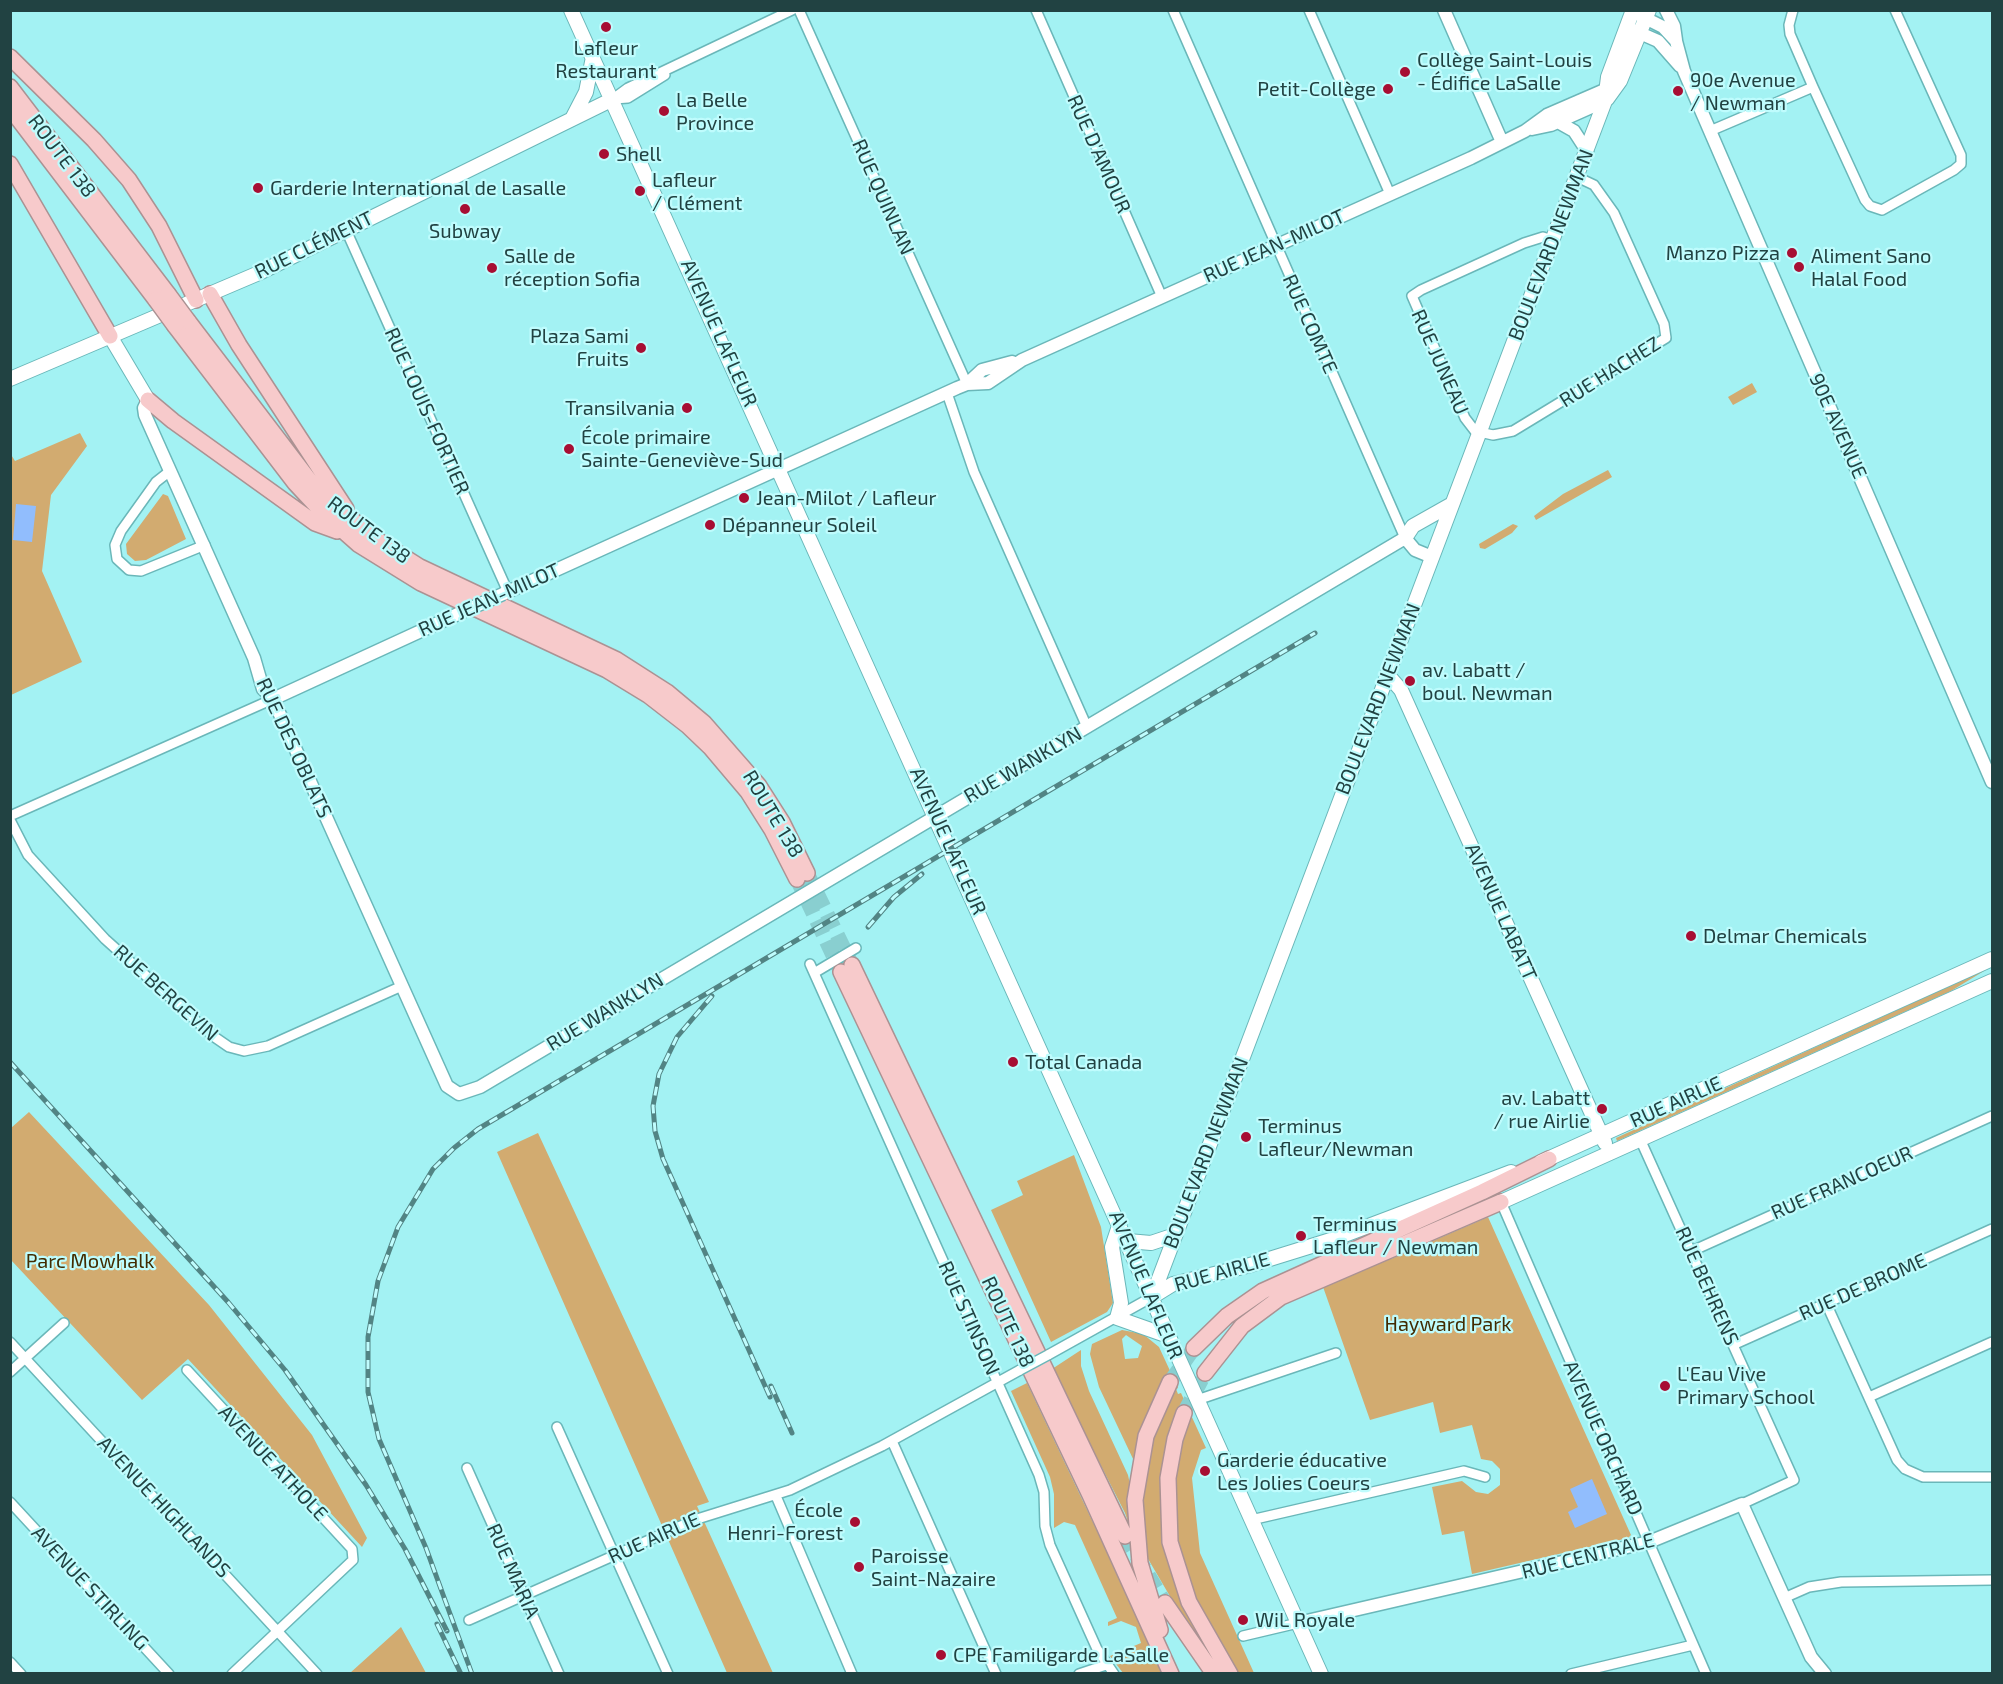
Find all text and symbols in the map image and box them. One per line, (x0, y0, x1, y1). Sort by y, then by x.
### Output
marker: Lafleur Restaurant (599, 20, 613, 34)
place label: Lafleur Restaurant (555, 36, 657, 83)
place label: Collège Saint-Louis - Édifice LaSalle (1417, 48, 1592, 95)
marker: Collège Saint-Louis - Édifice LaSalle (1398, 65, 1412, 79)
place label: 90e Avenue / Newman (1690, 68, 1796, 115)
place label: Petit-Collège (1257, 77, 1376, 101)
marker: Petit-Collège (1381, 82, 1395, 96)
marker: 90e Avenue / Newman (1671, 84, 1685, 98)
place label: La Belle Province (676, 88, 754, 135)
street label: RUE D'AMOUR (1062, 91, 1136, 217)
marker: La Belle Province (657, 104, 671, 118)
street label: ROUTE 138 (23, 110, 101, 202)
street label: RUE QUINLAN (847, 135, 919, 259)
place label: Shell (616, 142, 661, 166)
street label: BOULEVARD NEWMAN (1503, 146, 1599, 344)
marker: Shell (597, 147, 611, 161)
place label: Lafleur / Clément (652, 168, 742, 215)
place label: Garderie International de Lasalle (270, 176, 566, 200)
marker: Garderie International de Lasalle (251, 181, 265, 195)
marker: Lafleur / Clément (633, 184, 647, 198)
marker: Subway (458, 202, 472, 216)
street label: RUE JEAN-MILOT (1200, 204, 1348, 288)
street label: RUE CLÉMENT (251, 206, 377, 284)
place label: Subway (429, 219, 501, 243)
place label: Manzo Pizza (1666, 241, 1780, 265)
place label: Salle de réception Sofia (504, 244, 640, 291)
place label: Aliment Sano Halal Food (1811, 244, 1931, 291)
marker: Manzo Pizza (1785, 246, 1799, 260)
street label: AVENUE LAFLEUR (676, 256, 762, 410)
marker: Aliment Sano Halal Food (1792, 260, 1806, 274)
marker: Salle de réception Sofia (485, 261, 499, 275)
street label: RUE COMTE (1277, 271, 1343, 377)
street label: RUE JUNEAU (1406, 306, 1474, 418)
street label: RUE LOUIS-FORTIER (379, 324, 475, 498)
place label: Plaza Sami Fruits (530, 324, 629, 371)
street label: RUE HACHEZ (1555, 332, 1665, 412)
marker: Plaza Sami Fruits (634, 341, 648, 355)
street label: 90E AVENUE (1804, 370, 1872, 482)
place label: Transilvania (565, 396, 675, 420)
marker: Transilvania (680, 401, 694, 415)
place label: École primaire Sainte-Geneviève-Sud (581, 425, 783, 472)
marker: École primaire Sainte-Geneviève-Sud (562, 442, 576, 456)
place label: Jean-Milot / Lafleur (756, 486, 937, 510)
street label: ROUTE 138 (323, 491, 415, 569)
marker: Jean-Milot / Lafleur (737, 491, 751, 505)
place label: Dépanneur Soleil (722, 513, 877, 537)
marker: Dépanneur Soleil (703, 518, 717, 532)
street label: RUE JEAN-MILOT (415, 558, 563, 642)
street label: BOULEVARD NEWMAN (1330, 600, 1426, 798)
place label: av. Labatt / boul. Newman (1422, 658, 1553, 705)
street label: RUE DES OBLATS (251, 674, 337, 822)
marker: av. Labatt / boul. Newman (1403, 674, 1417, 688)
street label: RUE WANKLYN (960, 722, 1086, 808)
street label: AVENUE LAFLEUR (905, 764, 991, 918)
street label: ROUTE 138 (738, 766, 808, 862)
street label: AVENUE LABATT (1460, 840, 1542, 984)
place label: Delmar Chemicals (1703, 924, 1867, 948)
marker: Delmar Chemicals (1684, 929, 1698, 943)
street label: RUE BERGEVIN (109, 940, 223, 1046)
street label: RUE WANKLYN (542, 968, 668, 1056)
place label: Total Canada (1025, 1050, 1142, 1074)
street label: BOULEVARD NEWMAN (1158, 1054, 1254, 1252)
marker: Total Canada (1006, 1055, 1020, 1069)
street label: RUE AIRLIE (1626, 1071, 1726, 1133)
place label: av. Labatt / rue Airlie (1494, 1086, 1590, 1133)
marker: av. Labatt / rue Airlie (1595, 1102, 1609, 1116)
place label: Terminus Lafleur/Newman (1258, 1114, 1413, 1161)
marker: Terminus Lafleur/Newman (1239, 1130, 1253, 1144)
street label: RUE FRANCOEUR (1767, 1141, 1917, 1225)
street label: AVENUE LAFLEUR (1104, 1207, 1188, 1363)
place label: Terminus Lafleur / Newman (1313, 1212, 1478, 1259)
street label: RUE BEHRENS (1670, 1223, 1744, 1349)
marker: Terminus Lafleur / Newman (1294, 1229, 1308, 1243)
street label: RUE AIRLIE (1172, 1247, 1272, 1297)
street label: RUE DE BROME (1795, 1248, 1931, 1326)
park label: Parc Mowhalk (26, 1249, 154, 1273)
street label: RUE STINSON (933, 1257, 1005, 1379)
street label: ROUTE 138 (977, 1273, 1039, 1371)
park label: Hayward Park (1385, 1312, 1511, 1336)
street label: AVENUE ORCHARD (1558, 1357, 1648, 1519)
place label: L'Eau Vive Primary School (1677, 1362, 1815, 1409)
marker: L'Eau Vive Primary School (1658, 1379, 1672, 1393)
street label: AVENUE ATHOLE (213, 1400, 333, 1526)
street label: AVENUE HIGHLANDS (92, 1432, 236, 1582)
place label: Garderie éducative Les Jolies Coeurs (1217, 1448, 1387, 1495)
marker: Garderie éducative Les Jolies Coeurs (1198, 1464, 1212, 1478)
place label: École Henri-Forest (727, 1498, 843, 1545)
street label: RUE AIRLIE (604, 1507, 704, 1569)
marker: École Henri-Forest (848, 1515, 862, 1529)
street label: RUE MARIA (481, 1520, 545, 1622)
street label: AVENUE STIRLING (26, 1521, 154, 1655)
street label: RUE CENTRALE (1519, 1528, 1657, 1584)
place label: Paroisse Saint-Nazaire (871, 1544, 996, 1591)
marker: Paroisse Saint-Nazaire (852, 1560, 866, 1574)
place label: WiL Royale (1255, 1608, 1355, 1632)
marker: WiL Royale (1236, 1613, 1250, 1627)
place label: CPE Familigarde LaSalle (953, 1643, 1169, 1667)
marker: CPE Familigarde LaSalle (934, 1648, 948, 1662)

